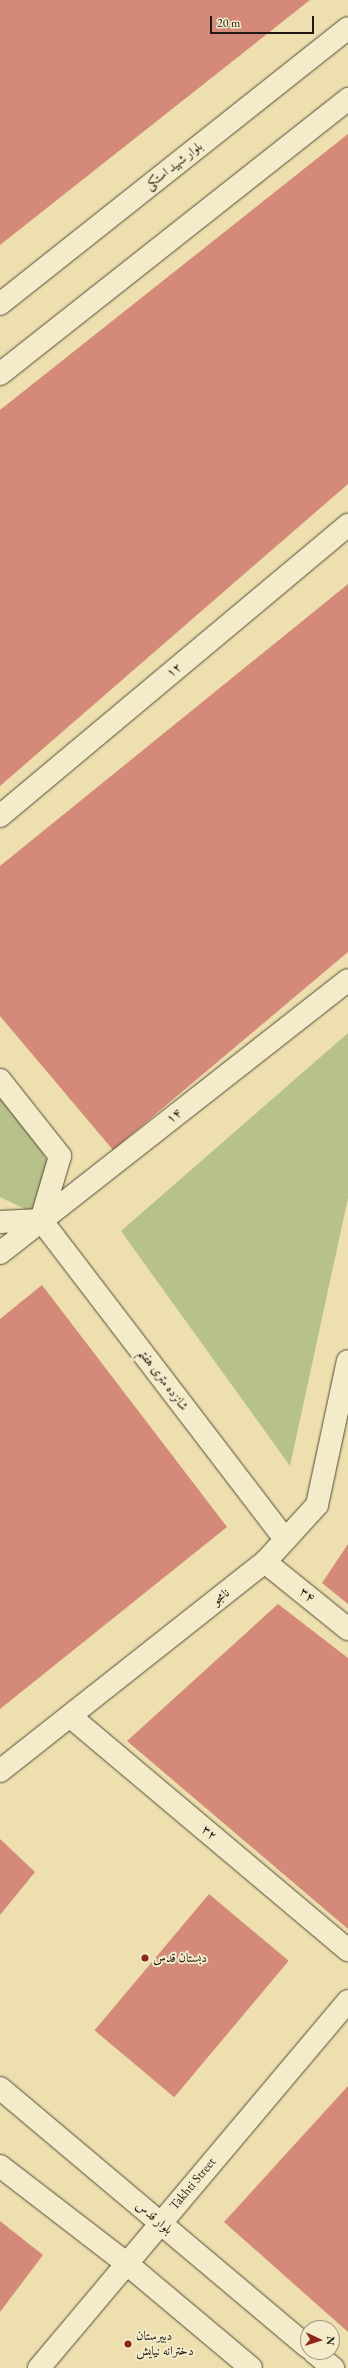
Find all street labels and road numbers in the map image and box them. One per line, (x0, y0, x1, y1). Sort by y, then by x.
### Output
street label: بلوار شهید استکی (142, 139, 206, 193)
street label: ۱۲ (163, 659, 185, 681)
street label: ۱۴ (163, 1105, 185, 1127)
street label: شانزده متری هفتم (135, 1346, 191, 1414)
street label: ۳۴ (296, 1584, 318, 1606)
street label: نامجو (209, 1585, 233, 1609)
street label: ۳۲ (198, 1822, 220, 1844)
street label: Takhti Street (167, 2155, 219, 2213)
street label: بلوار قدس (132, 2198, 176, 2238)

